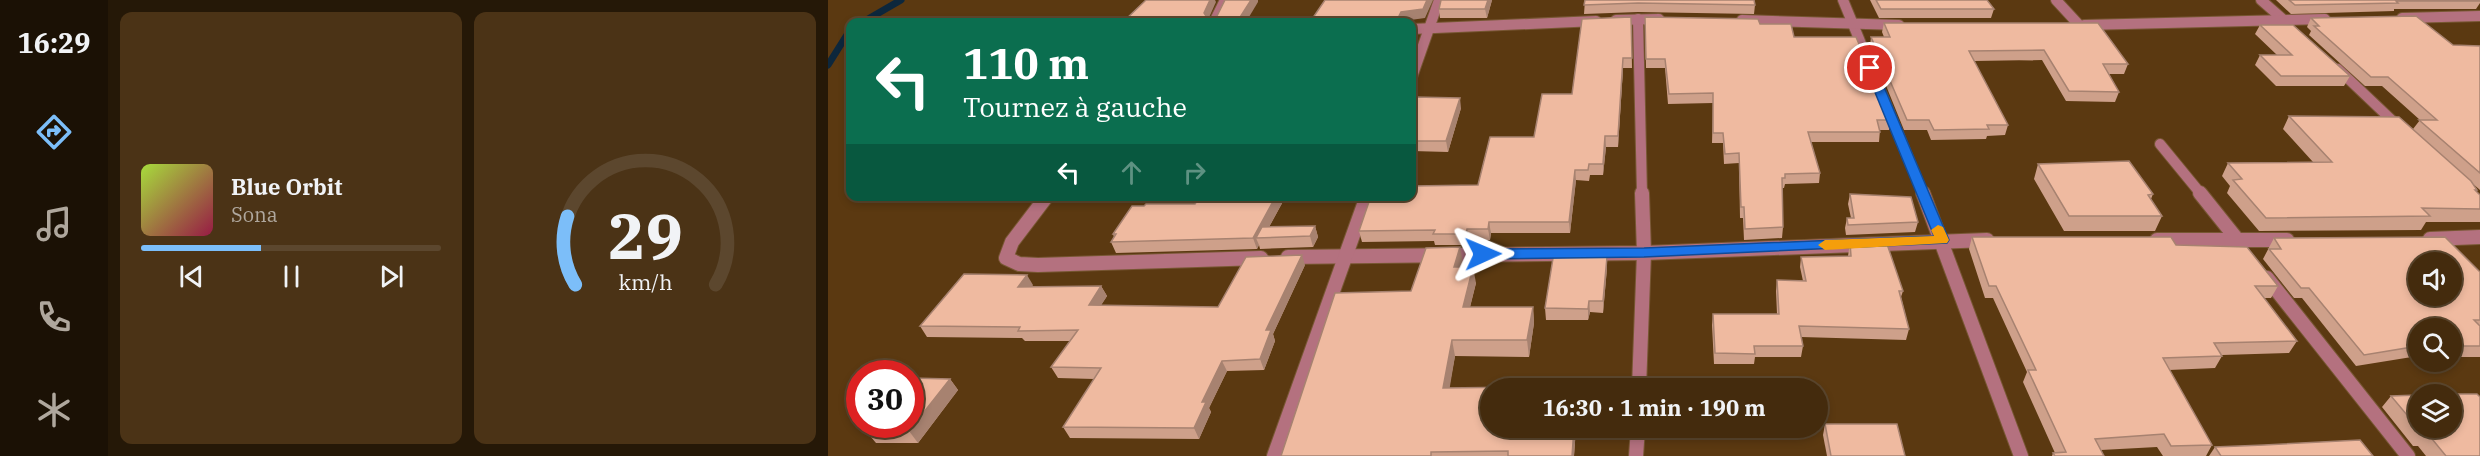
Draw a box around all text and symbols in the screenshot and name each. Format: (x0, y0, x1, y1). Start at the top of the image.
text: 16:29 (18, 25, 90, 60)
text: 110 m (963, 36, 1089, 91)
icon: left (864, 42, 942, 120)
pin (1844, 42, 1895, 93)
icon: arrive (1853, 51, 1886, 84)
text: Tournez à gauche (963, 89, 1187, 124)
icon: directions (33, 111, 75, 153)
icon: left (1052, 156, 1085, 189)
icon: ahead (1115, 156, 1148, 189)
icon: right (1178, 156, 1211, 189)
text: Blue Orbit (231, 172, 342, 201)
text: 29 (608, 195, 682, 276)
text: Sona (231, 201, 278, 228)
icon: music (33, 203, 75, 245)
position arrow (1451, 222, 1515, 286)
map controls (2408, 252, 2462, 438)
button: sound (2408, 252, 2462, 306)
icon: previous (175, 260, 208, 293)
icon: pause (275, 260, 308, 293)
icon: next (375, 260, 408, 293)
text: km/h (618, 268, 672, 296)
icon: phone (33, 296, 75, 338)
button: search (2408, 318, 2462, 372)
speed limit sign: 30 (846, 360, 924, 438)
button: layers (2408, 384, 2462, 438)
icon: climate (33, 389, 75, 431)
text: 16:30 · 1 min · 190 m (1542, 393, 1766, 422)

